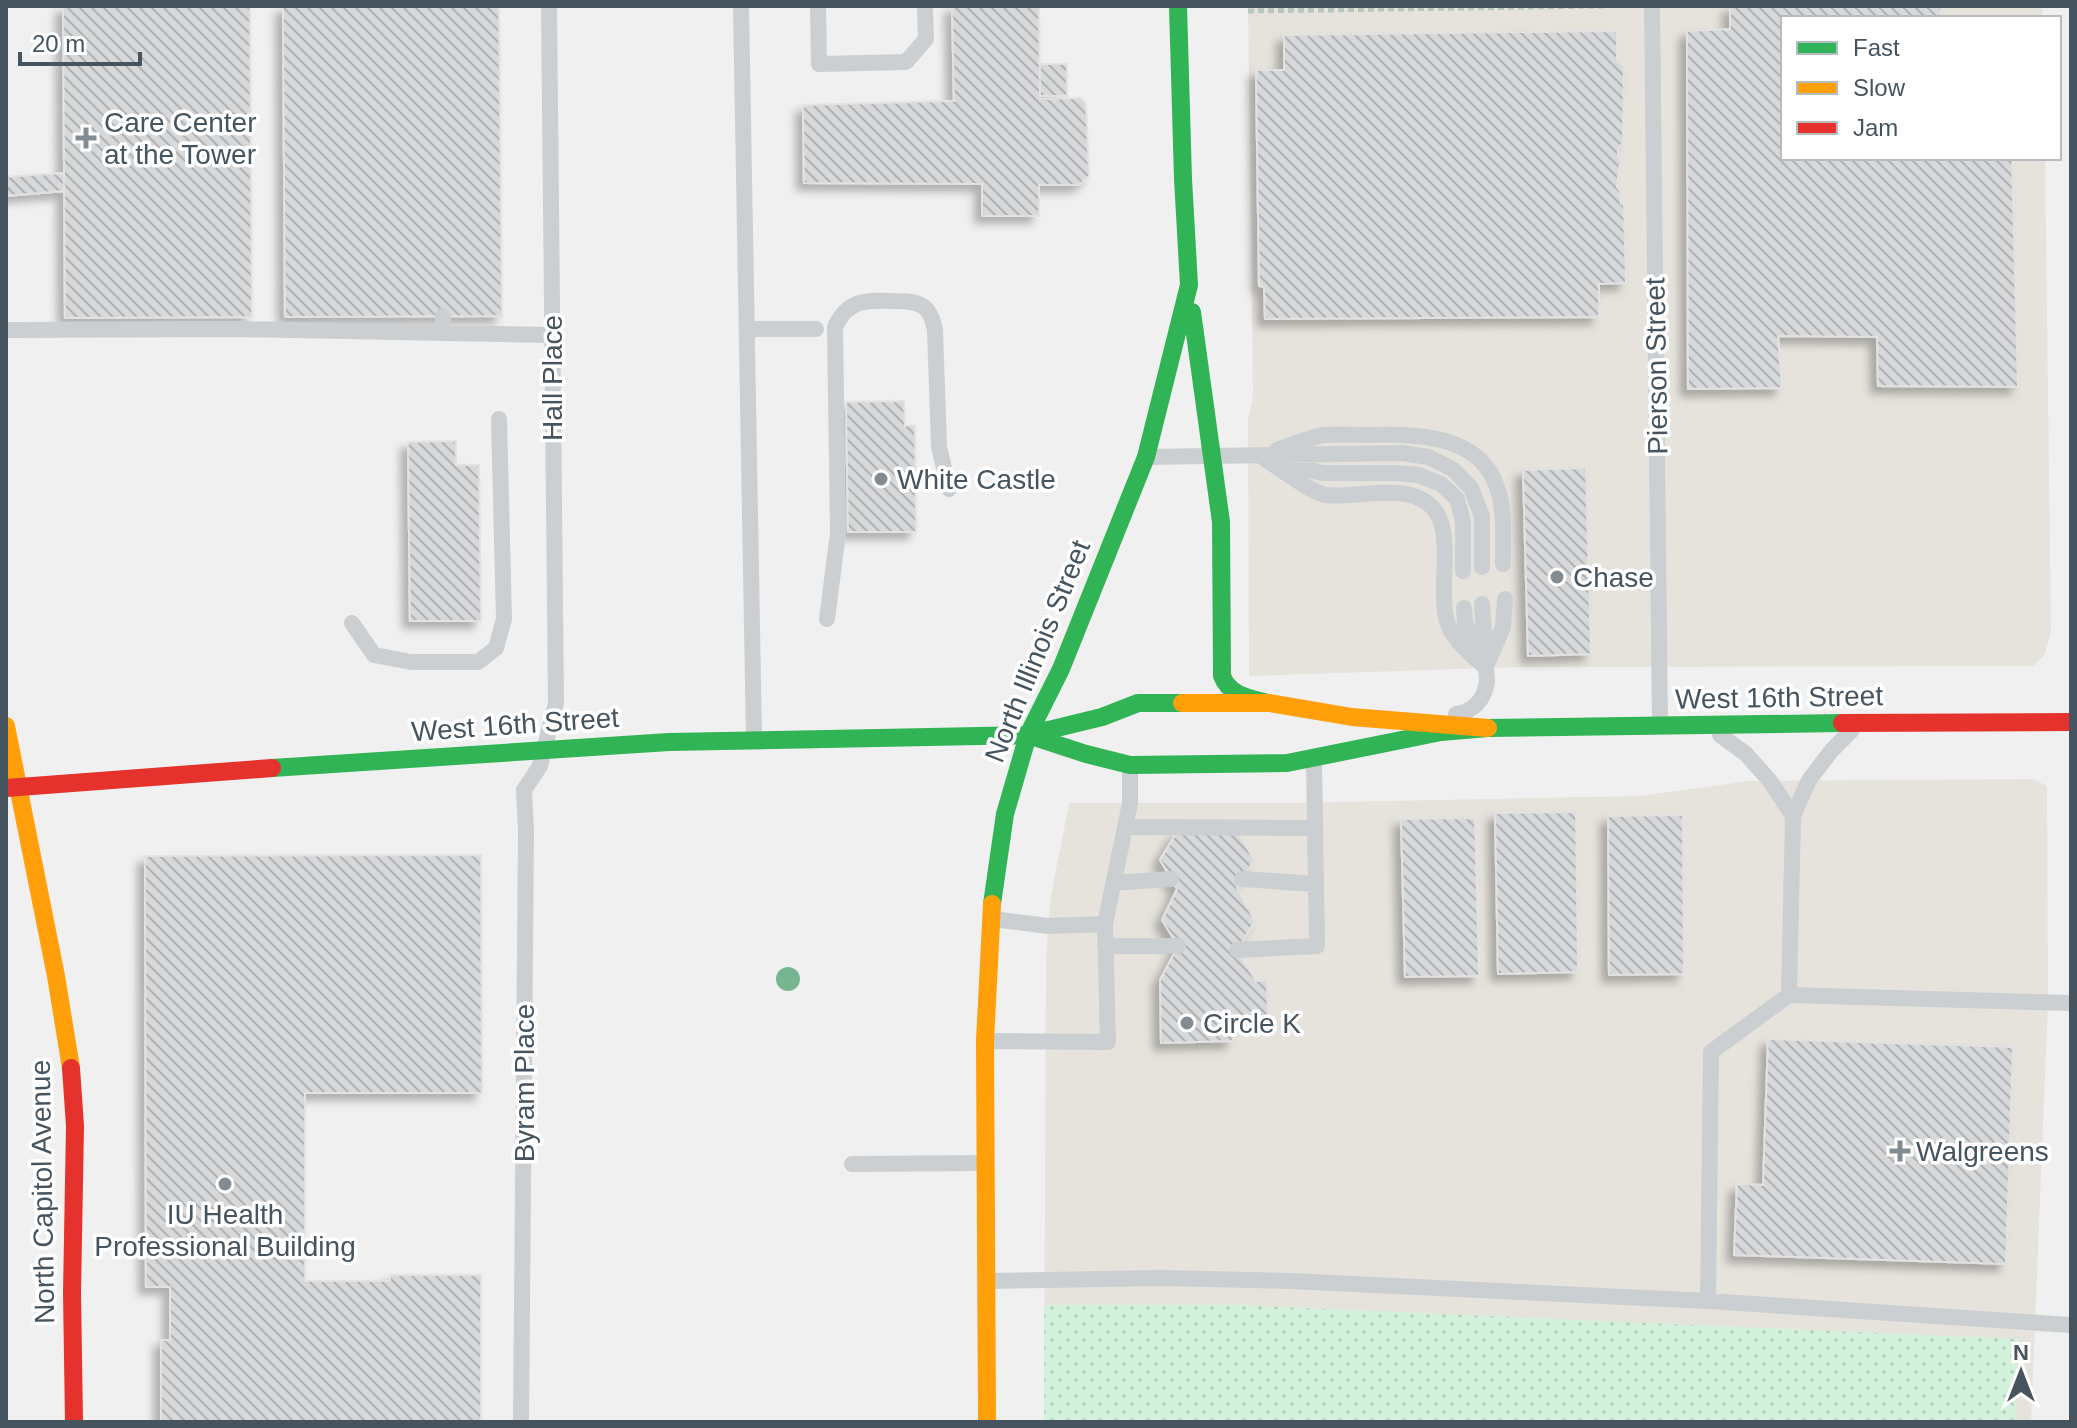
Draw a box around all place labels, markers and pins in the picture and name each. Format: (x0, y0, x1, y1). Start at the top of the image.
place label: Care Center at the Tower (104, 107, 257, 170)
marker: Care Center at the Tower (75, 127, 97, 149)
place label: White Castle (897, 464, 1056, 495)
marker: White Castle (872, 470, 890, 488)
place label: Chase (1573, 562, 1654, 593)
marker: Chase (1548, 568, 1566, 586)
place label: Circle K (1203, 1008, 1301, 1039)
marker: Circle K (1178, 1014, 1196, 1032)
place label: Walgreens (1916, 1136, 2049, 1167)
marker: Walgreens (1891, 1142, 1909, 1160)
marker: IU Health Professional Building (216, 1175, 234, 1193)
place label: IU Health Professional Building (94, 1199, 356, 1262)

